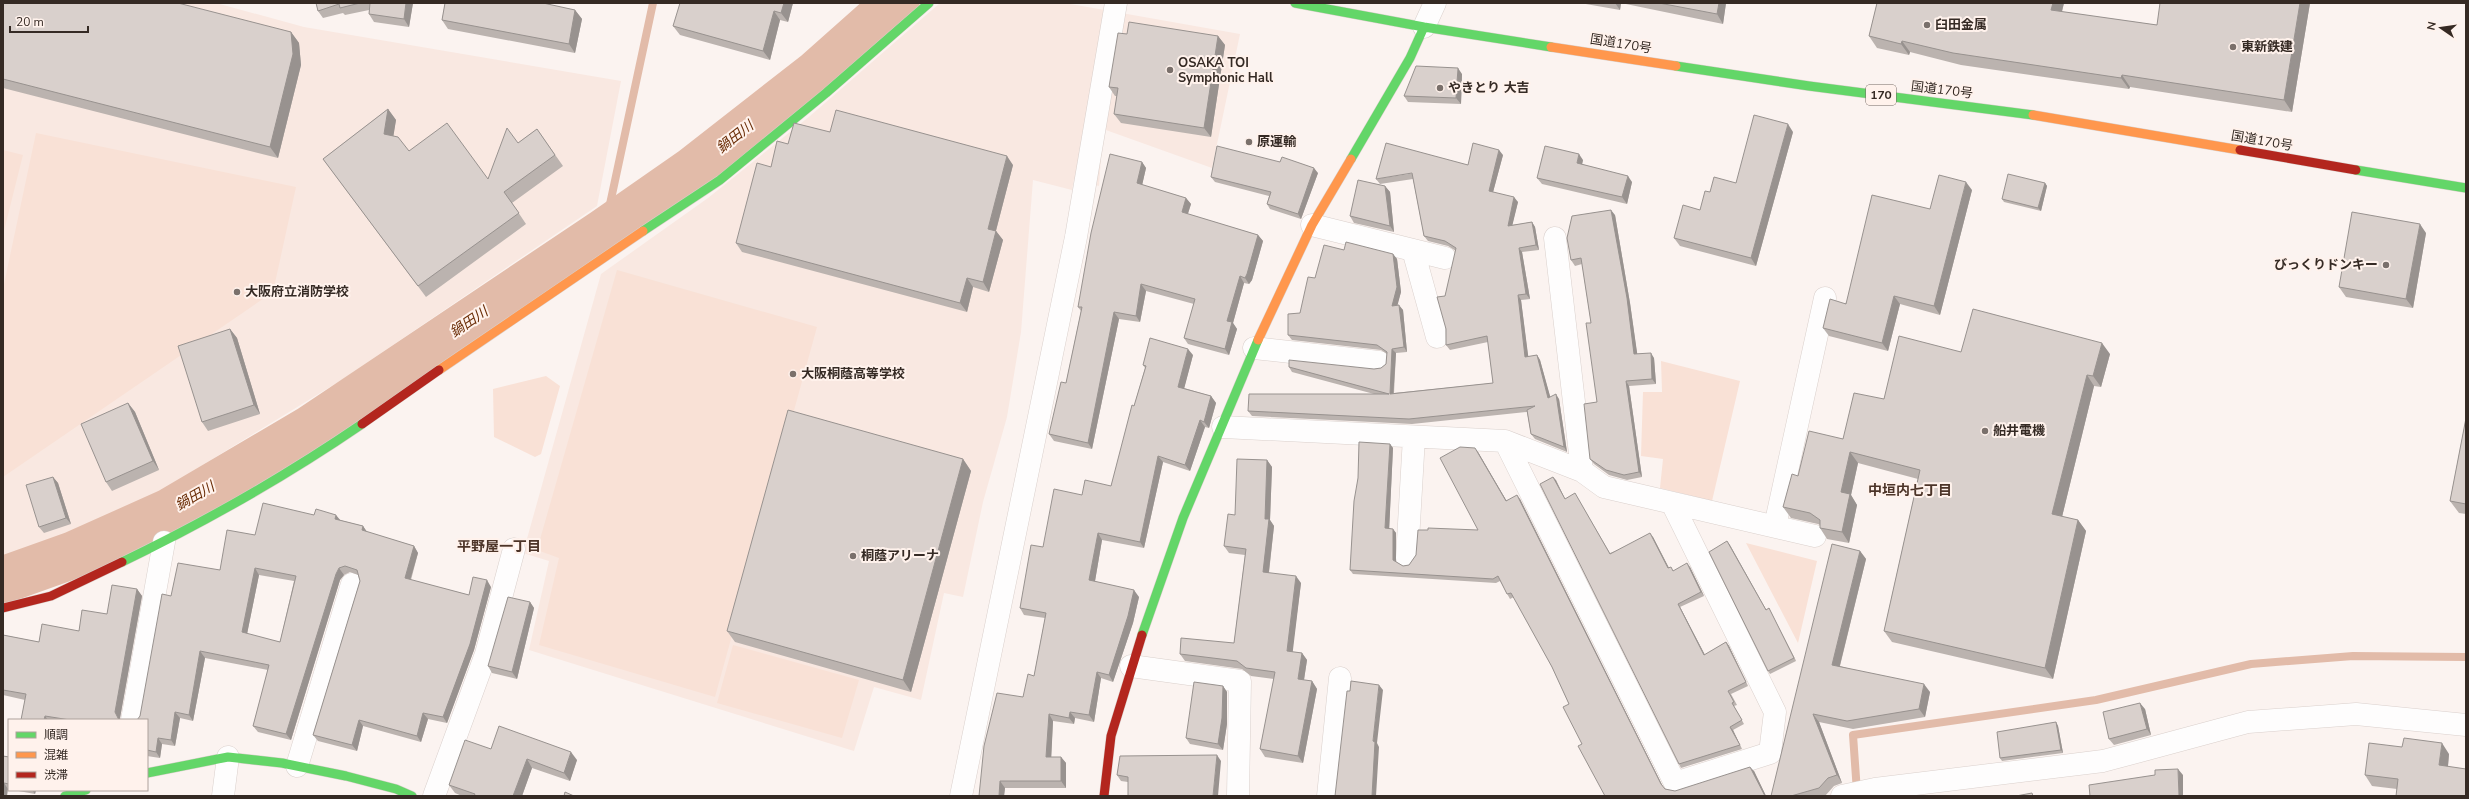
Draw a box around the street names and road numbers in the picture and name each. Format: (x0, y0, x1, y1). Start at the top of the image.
street label: 国道170号 (1589, 30, 1653, 58)
street label: 国道170号 (1910, 77, 1974, 103)
road number: 170 (1866, 85, 1896, 105)
street label: 国道170号 (2230, 127, 2294, 155)

